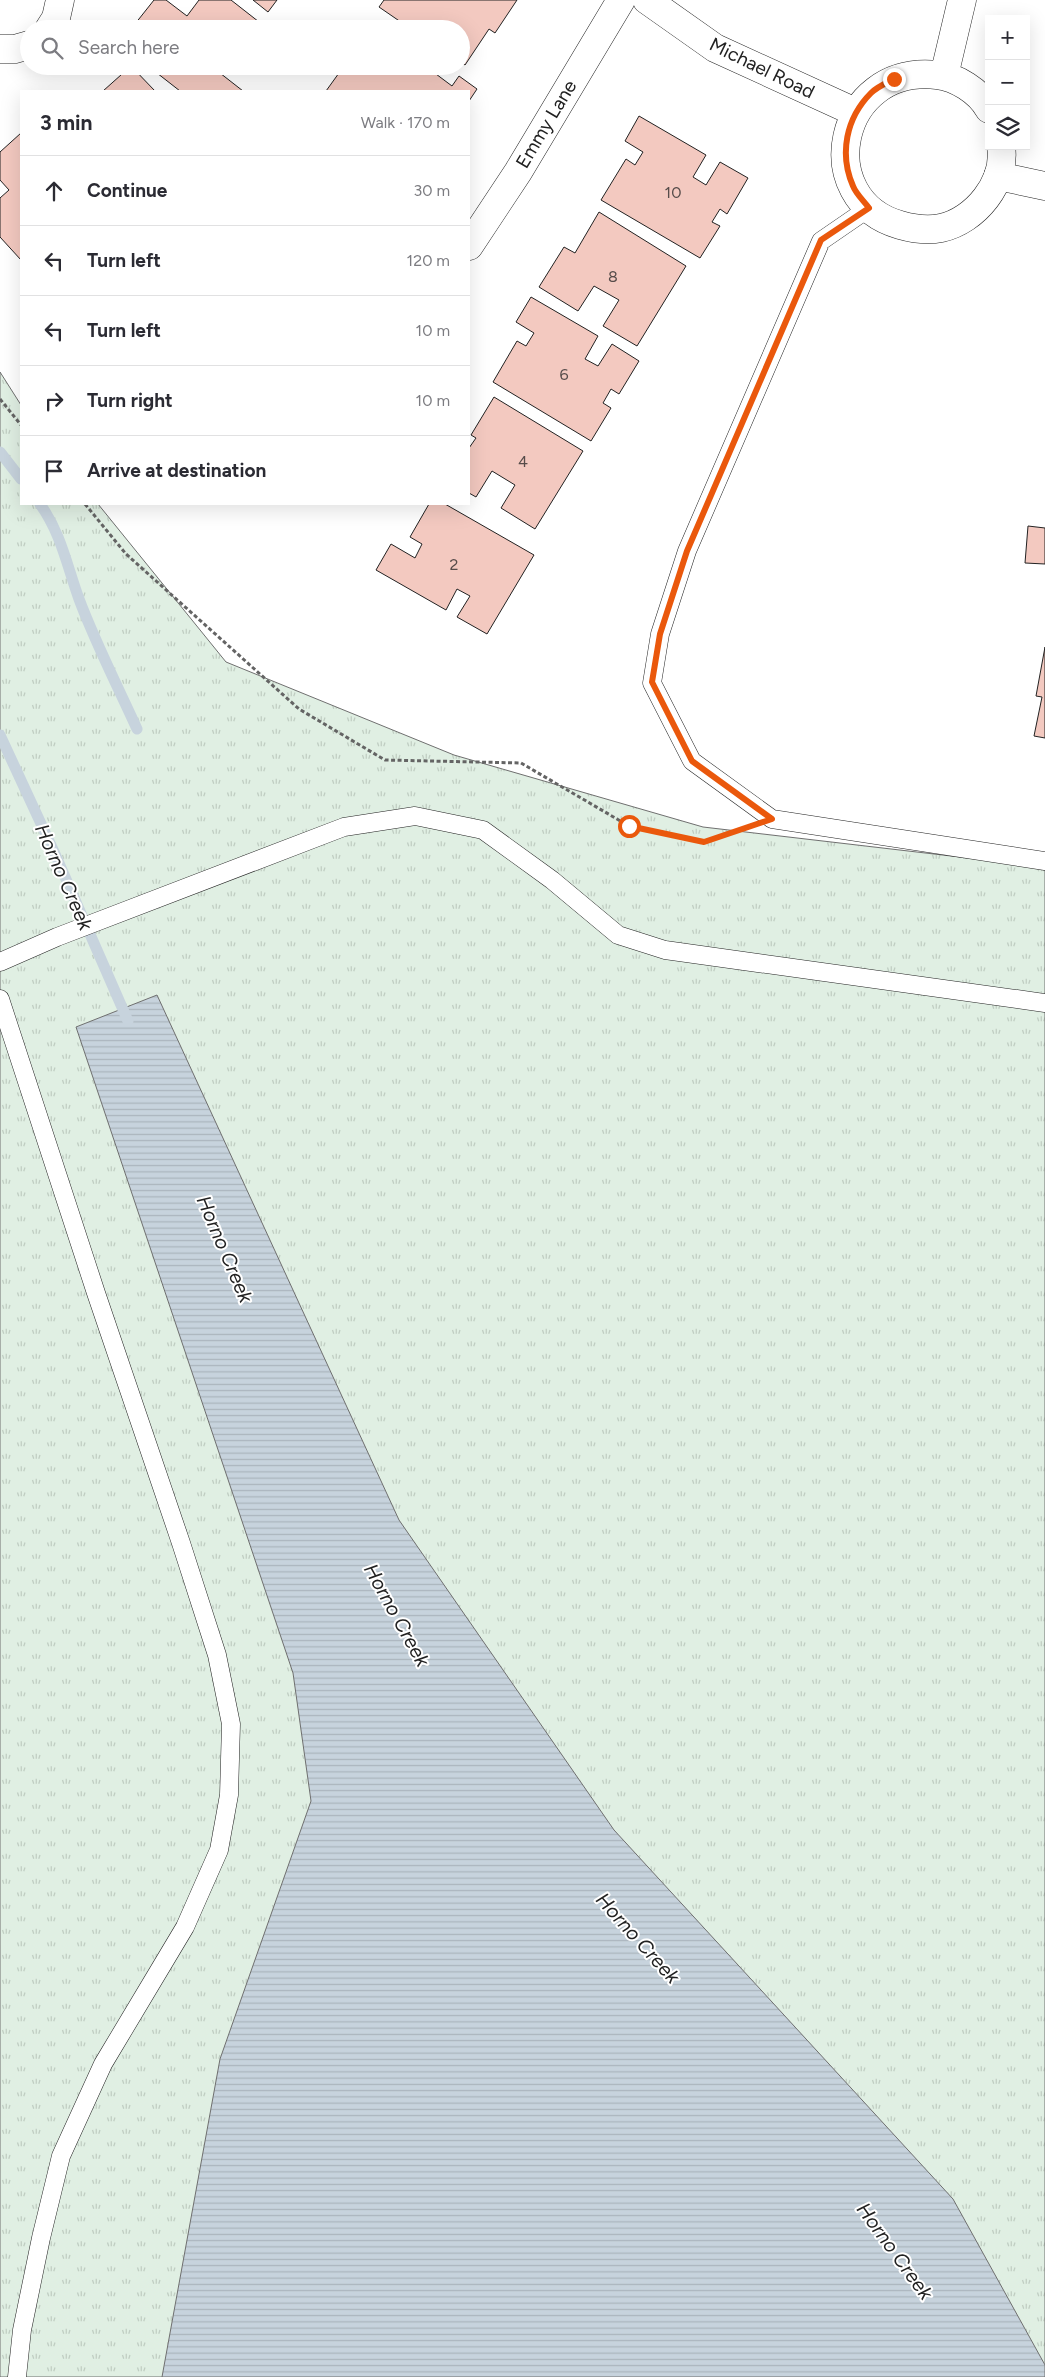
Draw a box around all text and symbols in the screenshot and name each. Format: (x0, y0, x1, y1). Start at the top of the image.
map controls (985, 15, 1030, 150)
button: + (985, 15, 1030, 60)
search box (20, 20, 470, 75)
street label: Michael Road (706, 33, 818, 103)
icon: search (38, 34, 66, 62)
text: Search here (78, 36, 180, 59)
button: − (985, 60, 1030, 105)
route end (883, 68, 906, 91)
street label: Emmy Lane (511, 76, 581, 172)
button: layers (985, 105, 1030, 150)
text: 3 min (40, 110, 92, 135)
text: Walk · 170 m (361, 113, 450, 132)
icon: ahead (40, 177, 68, 205)
text: Continue (87, 179, 167, 202)
text: 30 m (413, 181, 450, 200)
house number: 10 (665, 183, 681, 202)
icon: left (40, 247, 68, 275)
text: Turn left (87, 249, 161, 272)
text: 120 m (407, 251, 450, 270)
house number: 8 (608, 267, 618, 286)
icon: left (40, 317, 68, 345)
text: Turn left (87, 319, 161, 342)
text: 10 m (416, 321, 450, 340)
house number: 6 (559, 365, 569, 384)
icon: right (40, 387, 68, 415)
text: Turn right (87, 389, 173, 412)
text: 10 m (416, 391, 450, 410)
house number: 4 (518, 452, 528, 471)
icon: arrive (40, 457, 68, 485)
text: Arrive at destination (87, 459, 266, 482)
house number: 2 (450, 555, 458, 574)
route start (618, 815, 641, 838)
water label: Horno Creek (30, 820, 99, 935)
water label: Horno Creek (192, 1192, 259, 1307)
water label: Horno Creek (359, 1559, 436, 1672)
water label: Horno Creek (591, 1888, 686, 1989)
water label: Horno Creek (852, 2198, 939, 2305)

